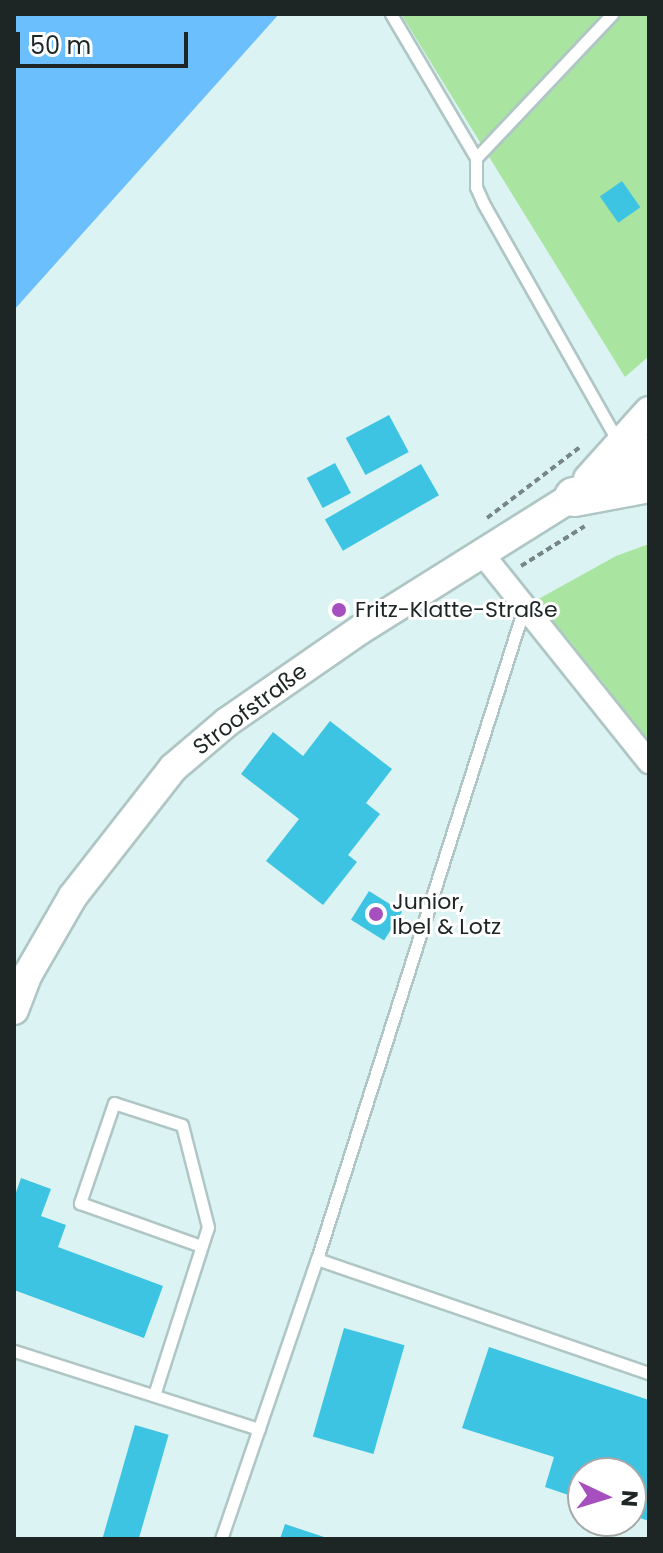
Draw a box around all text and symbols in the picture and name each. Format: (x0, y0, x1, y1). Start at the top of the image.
scale bar (20, 16, 192, 66)
text: 50 m (30, 29, 91, 62)
place label: Fritz-Klatte-Straße (355, 597, 558, 623)
marker: Fritz-Klatte-Straße (330, 601, 348, 619)
street label: Stroofstraße (188, 658, 312, 760)
place label: Junior, Ibel & Lotz (392, 888, 501, 940)
marker: Junior, Ibel & Lotz (367, 905, 385, 923)
north arrow (567, 1457, 647, 1537)
text: N (613, 1489, 645, 1508)

